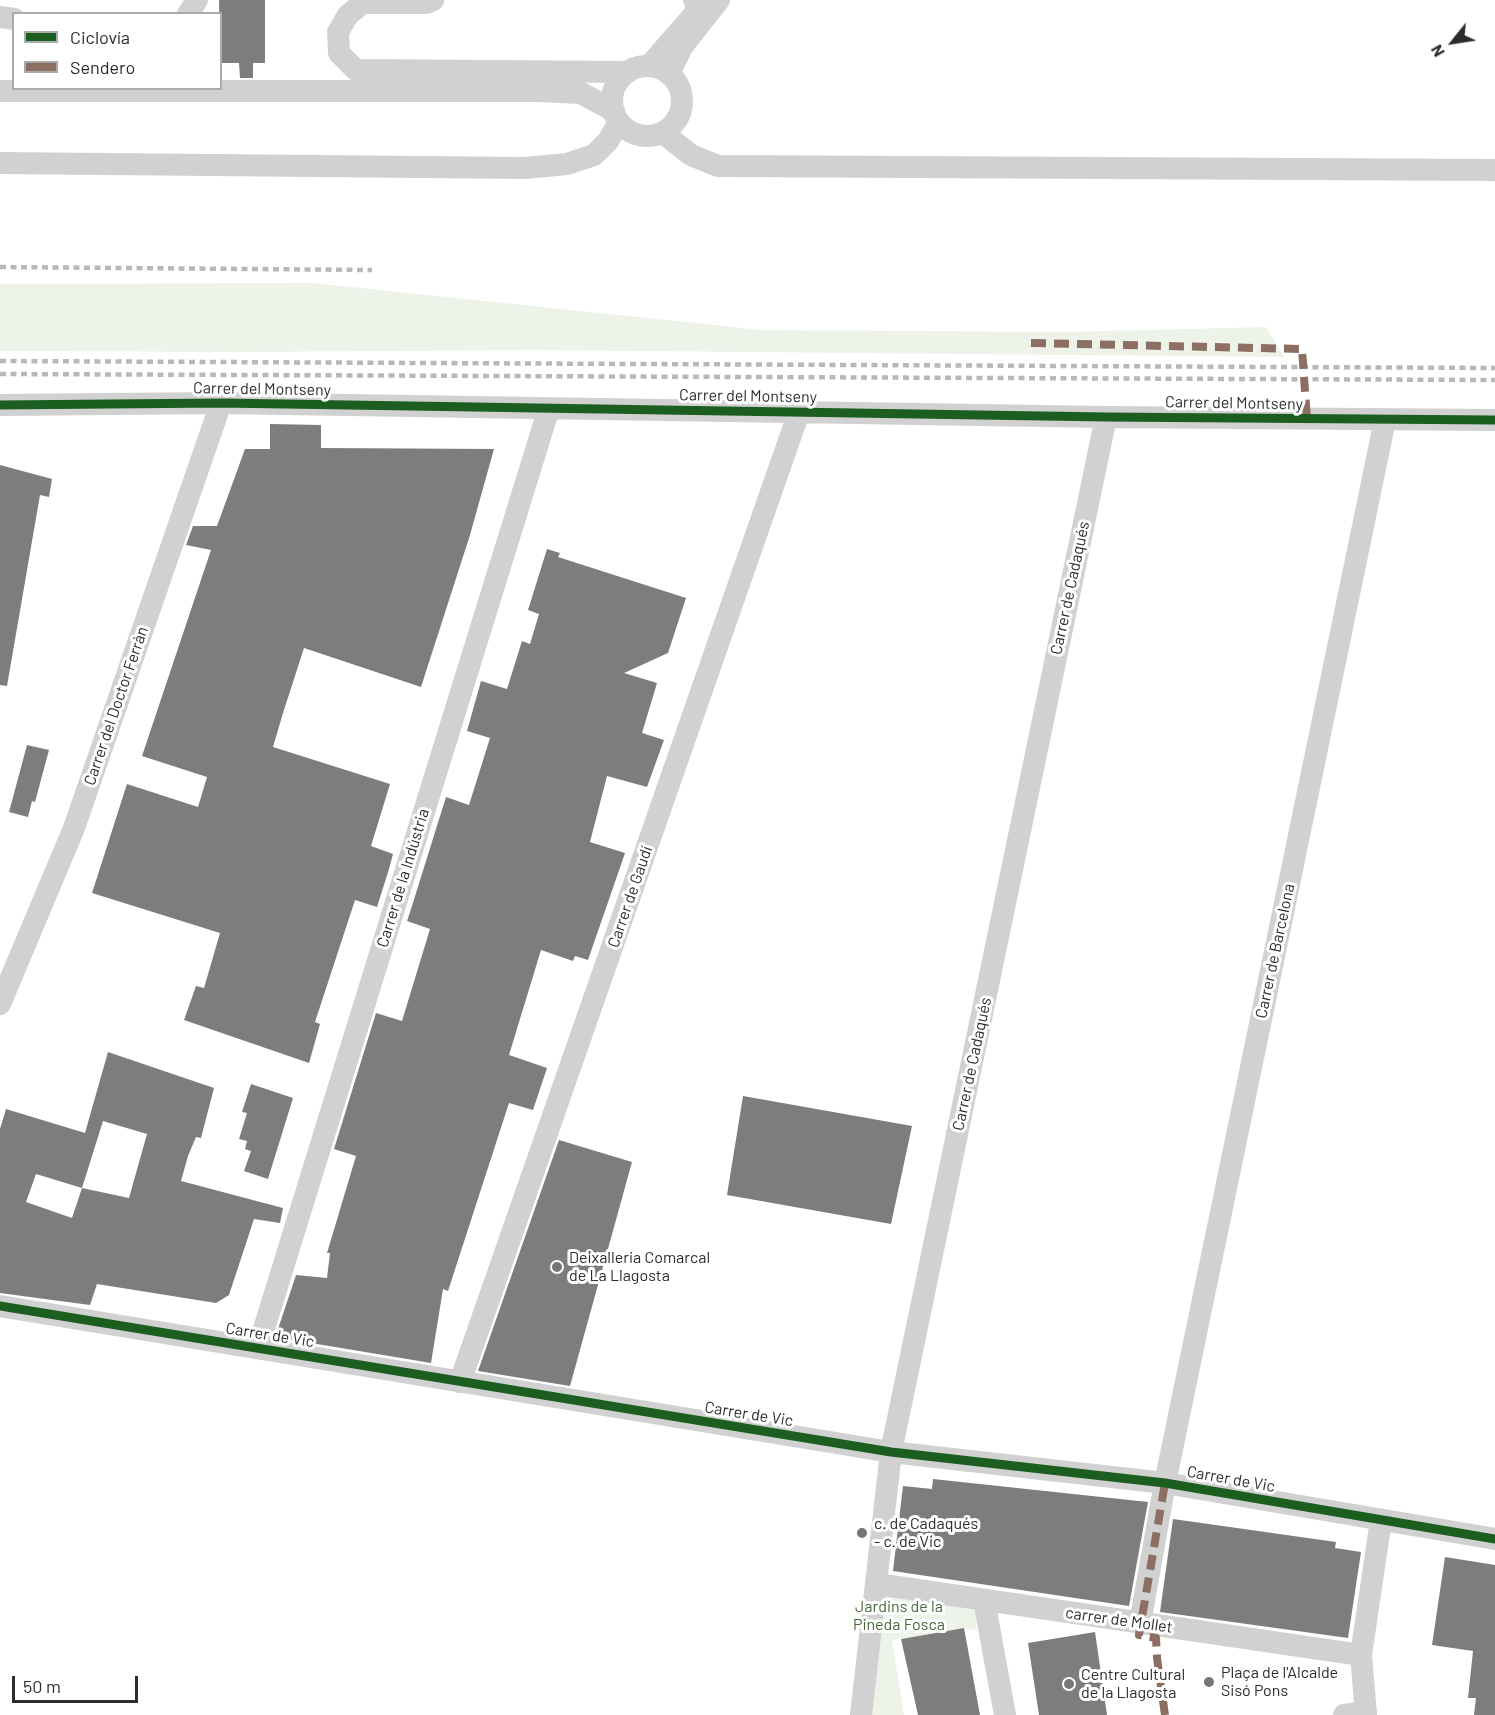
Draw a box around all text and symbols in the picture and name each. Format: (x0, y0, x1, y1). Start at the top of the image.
legend (12, 12, 222, 90)
north arrow (1423, 12, 1483, 72)
text: Ciclovía (70, 26, 130, 48)
text: N (1426, 42, 1448, 61)
text: Sendero (70, 56, 135, 78)
street label: Carrer del Montseny (193, 378, 331, 400)
street label: Carrer del Montseny (679, 385, 817, 407)
street label: Carrer del Montseny (1165, 392, 1303, 414)
street label: Carrer de Cadaqués (1047, 520, 1093, 656)
street label: Carrer del Doctor Ferràn (80, 624, 152, 788)
street label: Carrer de la Indústria (373, 806, 433, 950)
street label: Carrer de Gaudí (604, 844, 656, 950)
street label: Carrer de Barcelona (1251, 882, 1299, 1020)
street label: Carrer de Cadaqués (949, 996, 995, 1132)
place label: Deixalleria Comarcal de La Llagosta (569, 1248, 710, 1286)
marker: Deixalleria Comarcal de La Llagosta (550, 1260, 564, 1274)
street label: Carrer de Vic (224, 1319, 316, 1351)
street label: Carrer de Vic (703, 1398, 795, 1430)
street label: Carrer de Vic (1185, 1462, 1277, 1496)
place label: c. de Cadaqués - c. de Vic (874, 1514, 978, 1552)
marker: c. de Cadaqués - c. de Vic (855, 1526, 869, 1540)
park label: Jardins de la Pineda Fosca (853, 1597, 945, 1635)
street label: carrer de Mollet (1064, 1603, 1174, 1637)
place label: Plaça de l'Alcalde Sisó Pons (1221, 1663, 1338, 1701)
scale bar (15, 1664, 141, 1702)
place label: Centre Cultural de la Llagosta (1081, 1665, 1185, 1703)
text: 50 m (23, 1675, 61, 1697)
marker: Plaça de l'Alcalde Sisó Pons (1202, 1675, 1216, 1689)
marker: Centre Cultural de la Llagosta (1062, 1677, 1076, 1691)

